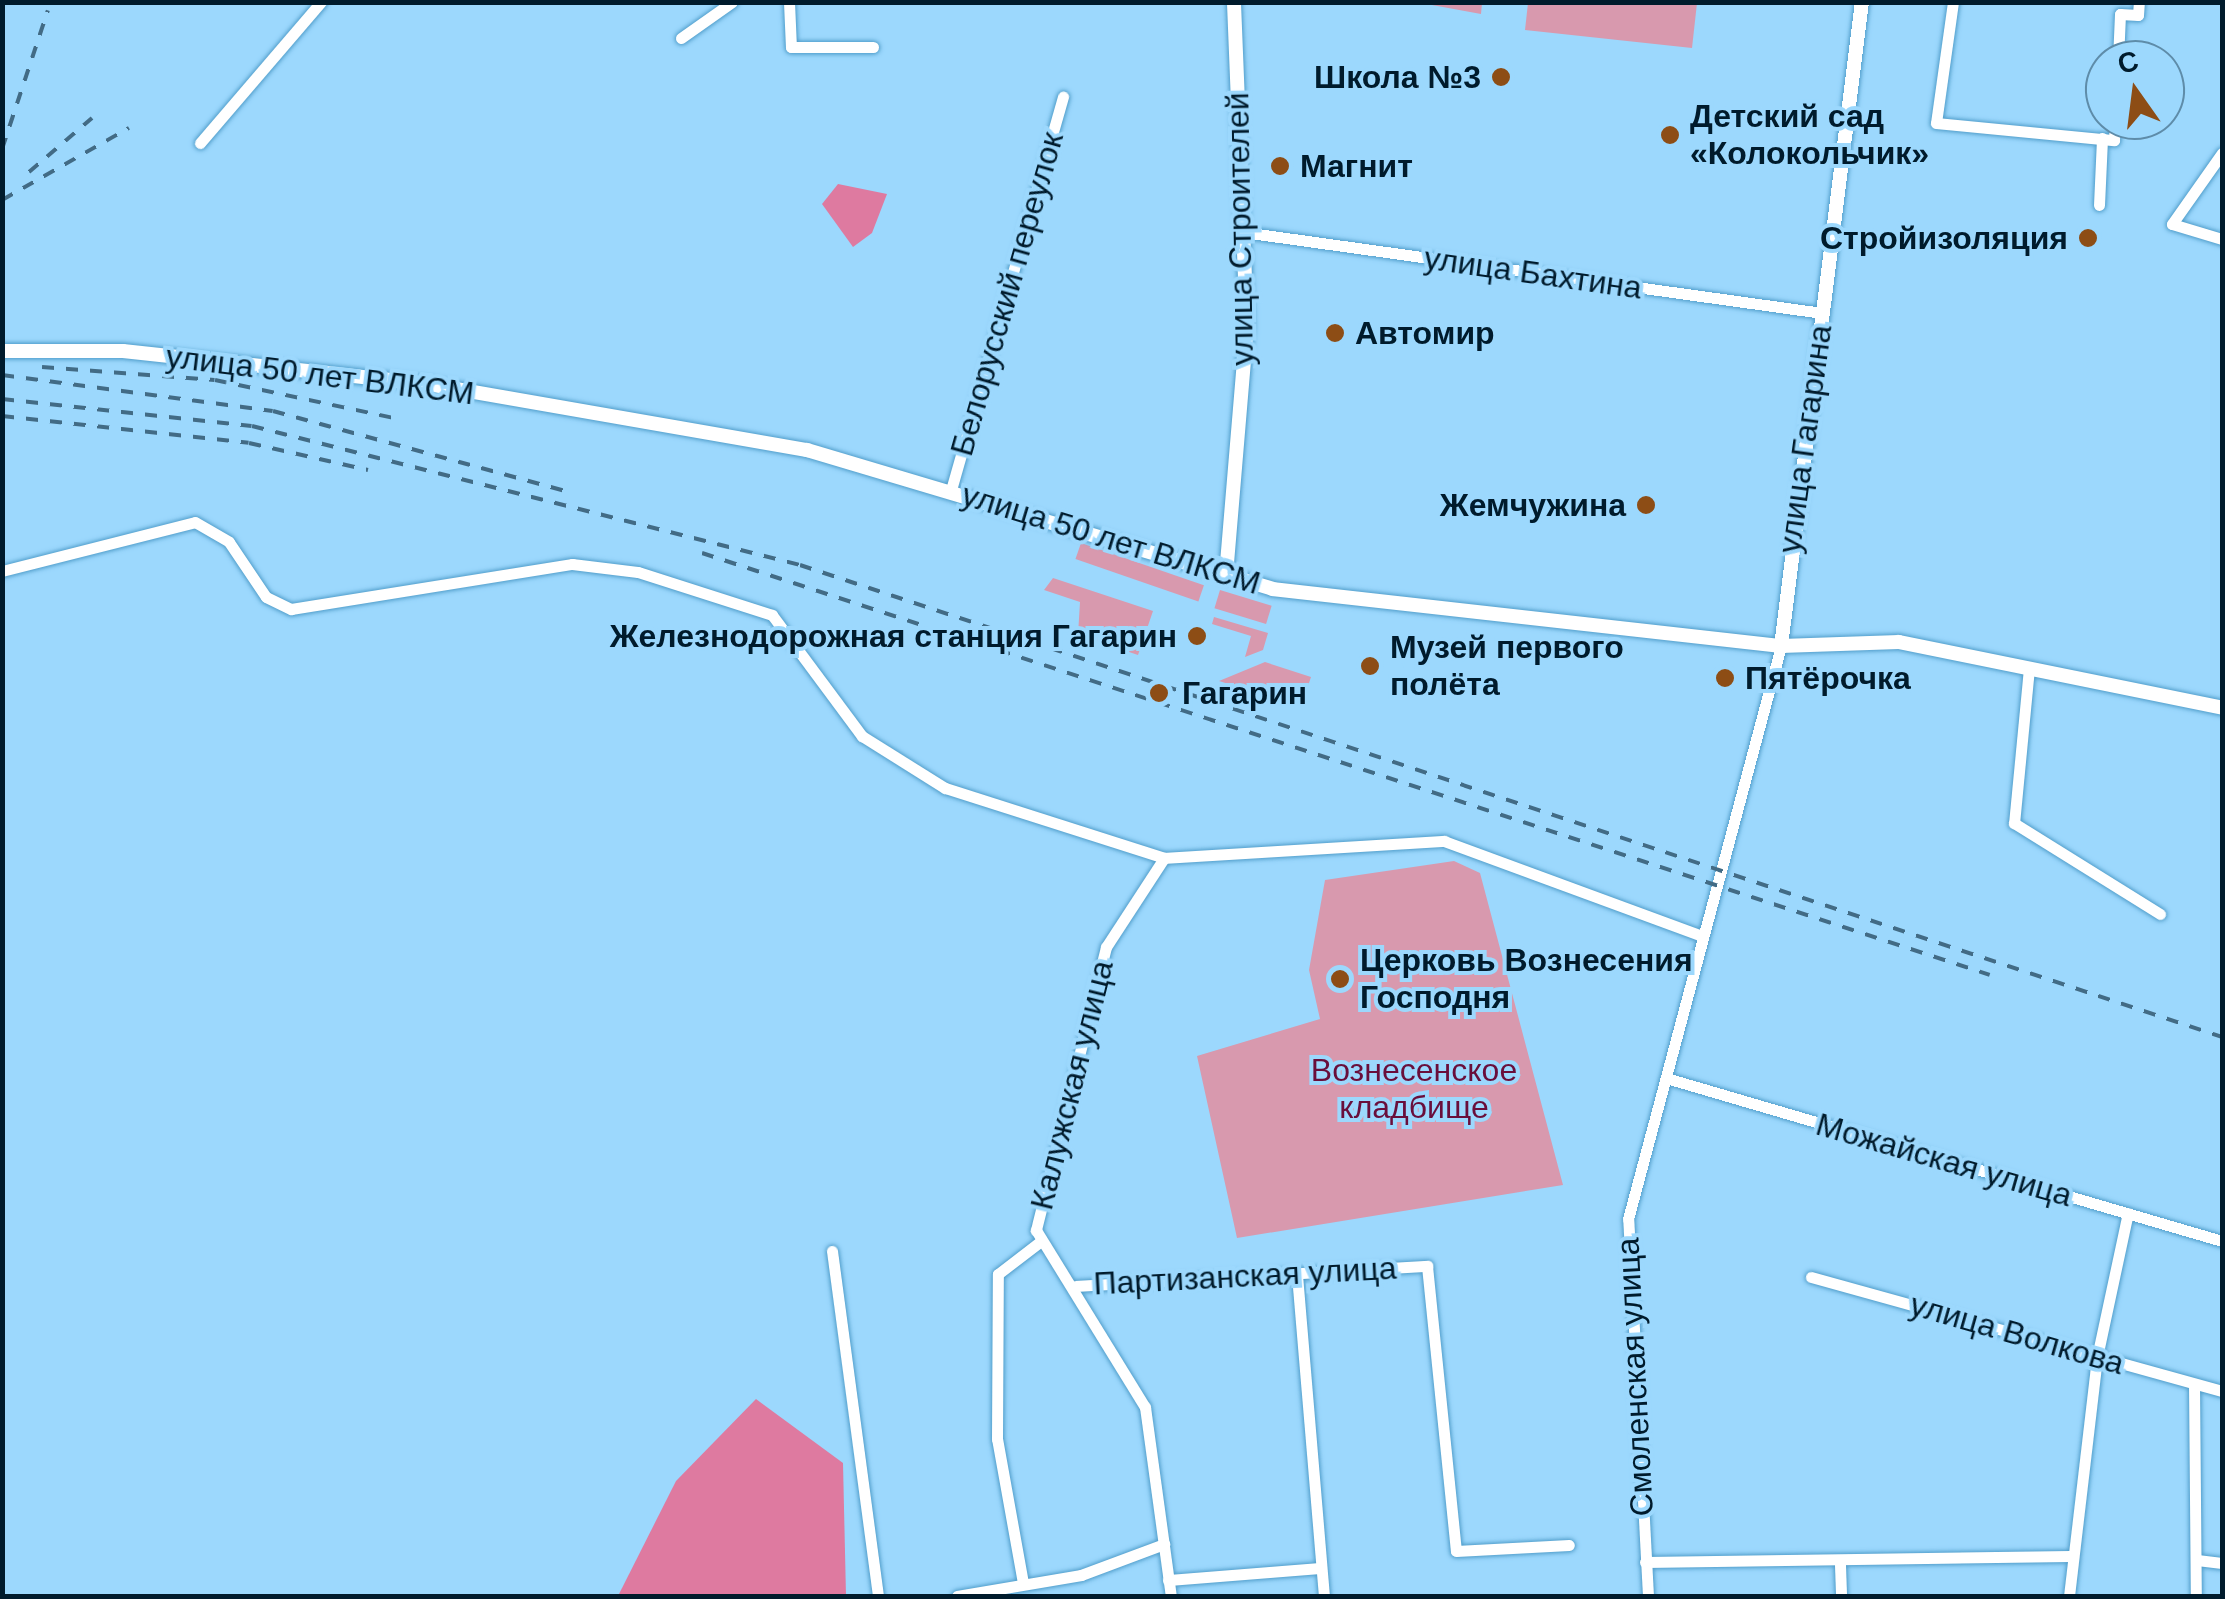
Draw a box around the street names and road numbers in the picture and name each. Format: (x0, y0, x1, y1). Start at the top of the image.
street label: улица Строителей (1218, 92, 1262, 366)
street label: Белорусский переулок (942, 128, 1072, 460)
street label: улица Бахтина (1422, 239, 1644, 307)
street label: улица Гагарина (1770, 322, 1840, 556)
street label: улица 50 лет ВЛКСМ (164, 337, 476, 413)
street label: улица 50 лет ВЛКСМ (957, 475, 1265, 603)
street label: Калужская улица (1022, 956, 1122, 1214)
street label: Можайская улица (1812, 1105, 2076, 1215)
street label: Смоленская улица (1609, 1237, 1661, 1517)
street label: Партизанская улица (1093, 1249, 1397, 1303)
street label: улица Волкова (1906, 1285, 2128, 1383)

